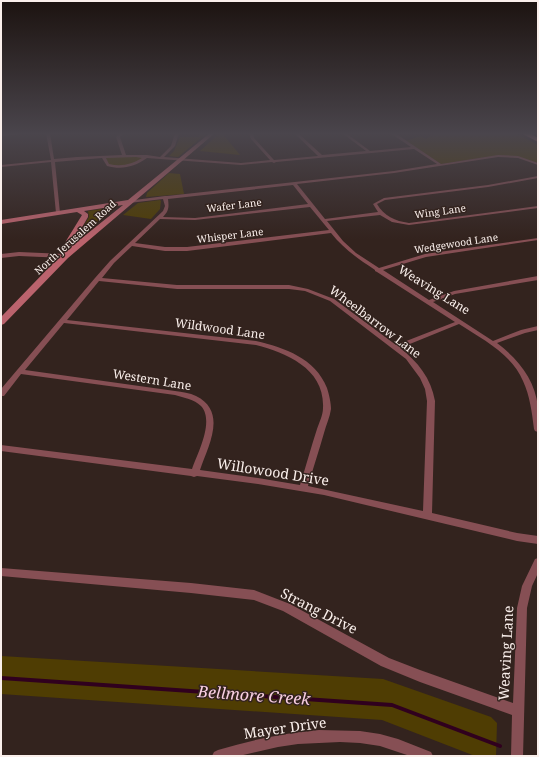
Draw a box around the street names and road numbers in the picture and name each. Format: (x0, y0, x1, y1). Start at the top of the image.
street label: Wafer Lane (206, 195, 262, 215)
street label: North Jerusalem Road (31, 197, 119, 277)
street label: Wing Lane (413, 200, 467, 222)
street label: Whisper Lane (196, 224, 264, 246)
street label: Wedgewood Lane (413, 229, 499, 257)
street label: Weaving Lane (395, 261, 473, 318)
street label: Wheelbarrow Lane (326, 281, 425, 362)
street label: Wildwood Lane (174, 314, 266, 343)
street label: Western Lane (112, 365, 193, 394)
street label: Willowood Drive (216, 453, 330, 490)
street label: Strang Drive (278, 583, 361, 638)
street label: Weaving Lane (494, 605, 517, 701)
street label: Mayer Drive (242, 712, 327, 743)

